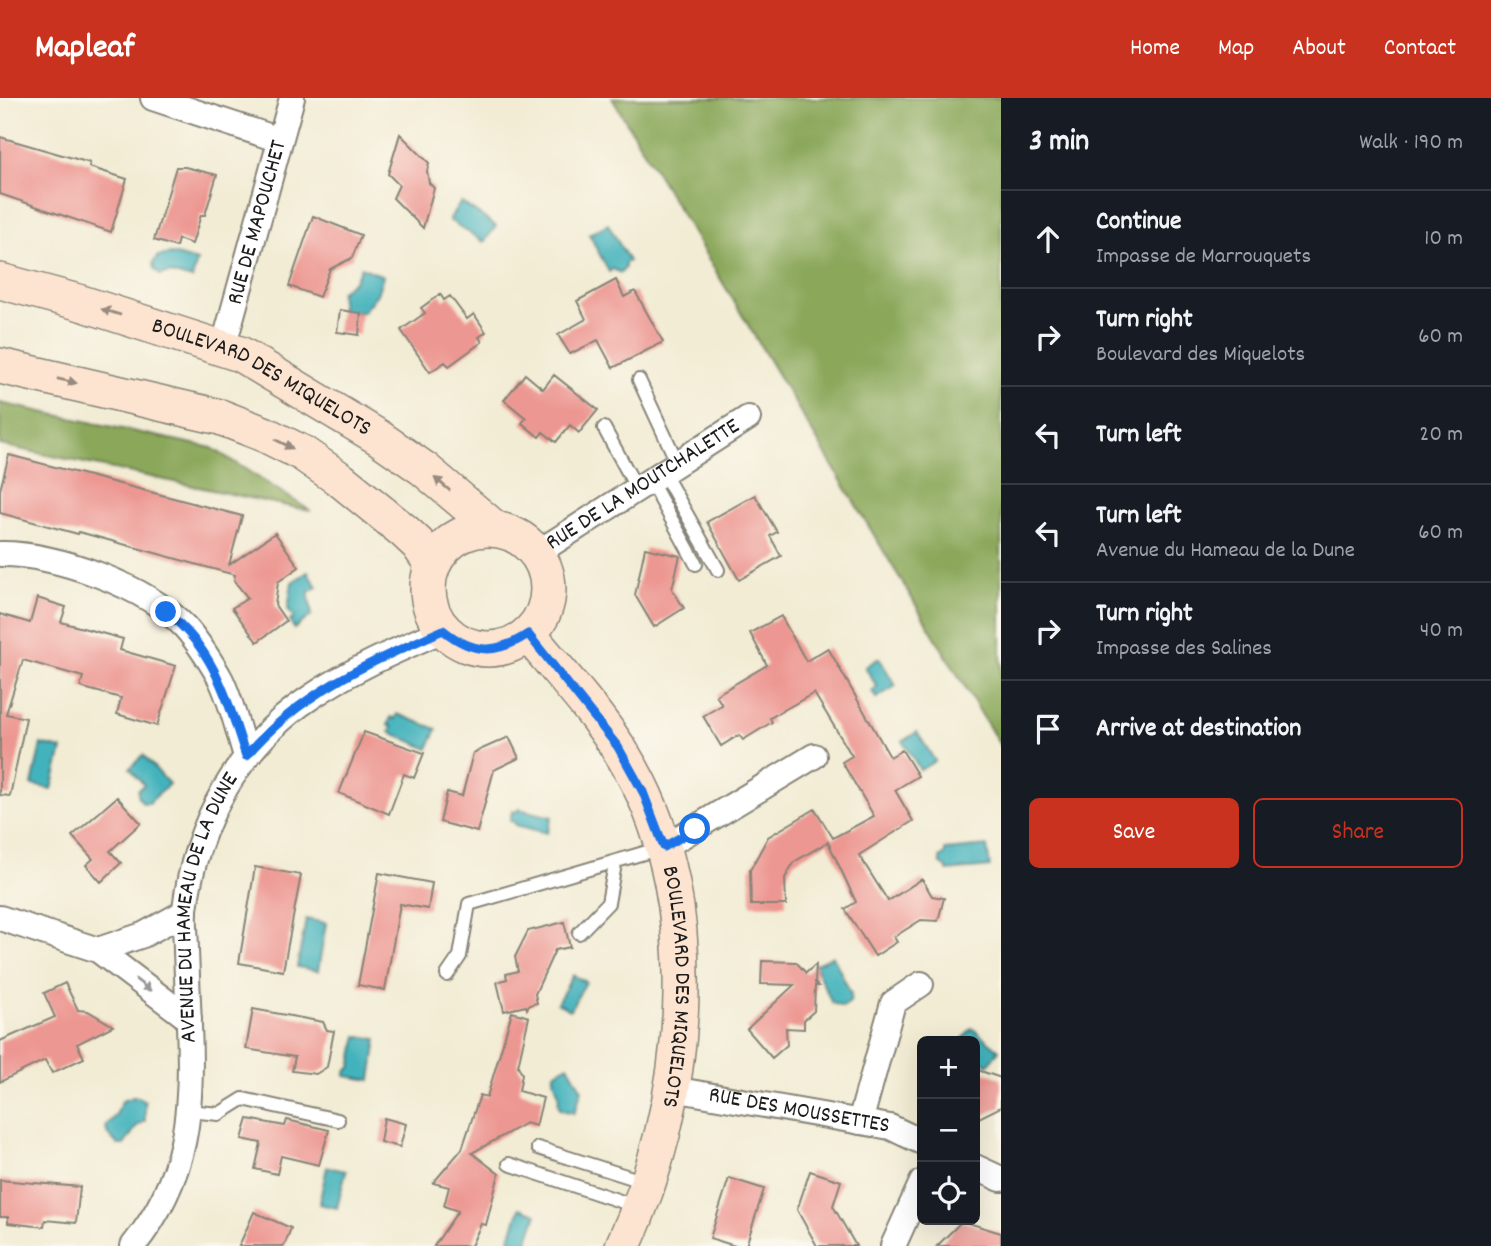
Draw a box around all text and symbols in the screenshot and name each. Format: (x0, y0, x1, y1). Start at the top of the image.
text: Mapleaf (35, 26, 135, 73)
text: Home (1130, 32, 1180, 66)
text: Map (1218, 32, 1254, 66)
text: About (1292, 32, 1346, 66)
text: Contact (1384, 32, 1456, 66)
text: 3 min (1029, 122, 1089, 165)
text: Walk · 190 m (1359, 127, 1463, 160)
street label: RUE DE MAPOUCHET (219, 137, 296, 309)
text: Continue (1096, 204, 1181, 241)
icon: ahead (1029, 220, 1067, 258)
text: 10 m (1424, 223, 1463, 256)
text: Impasse de Marrouquets (1096, 241, 1311, 274)
text: Turn right (1096, 302, 1193, 339)
one-way arrow (100, 307, 121, 317)
street label: BOULEVARD DES MIQUELOTS (147, 310, 377, 446)
icon: right (1029, 318, 1067, 356)
text: 60 m (1418, 321, 1463, 354)
text: Boulevard des Miquelots (1096, 339, 1305, 372)
one-way arrow (56, 375, 78, 386)
street label: RUE DE LA MOUTCHALETTE (540, 410, 747, 559)
icon: left (1029, 416, 1067, 454)
text: Turn left (1096, 417, 1182, 454)
text: 20 m (1419, 419, 1463, 452)
one-way arrow (275, 437, 295, 449)
one-way arrow (433, 477, 450, 492)
text: Turn left (1096, 498, 1182, 535)
icon: left (1029, 514, 1067, 552)
text: 60 m (1418, 517, 1463, 550)
text: Avenue du Hameau de la Dune (1096, 535, 1355, 568)
route end (150, 596, 181, 627)
text: Turn right (1096, 596, 1193, 633)
icon: right (1029, 612, 1067, 650)
text: 40 m (1420, 615, 1463, 648)
text: Impasse des Salines (1096, 633, 1272, 666)
icon: arrive (1029, 710, 1067, 748)
text: Arrive at destination (1096, 711, 1301, 748)
street label: AVENUE DU HAMEAU DE LA DUNE (168, 766, 248, 1044)
button: Save (1029, 798, 1239, 868)
button: Share (1253, 798, 1463, 868)
route start (679, 813, 710, 844)
street label: BOULEVARD DES MIQUELOTS (652, 863, 698, 1110)
one-way arrow (134, 977, 152, 991)
map controls (917, 1036, 980, 1225)
button: + (917, 1036, 980, 1099)
street label: RUE DES MOUSSETTES (706, 1079, 892, 1143)
button: − (917, 1099, 980, 1162)
button: locate (917, 1162, 980, 1225)

